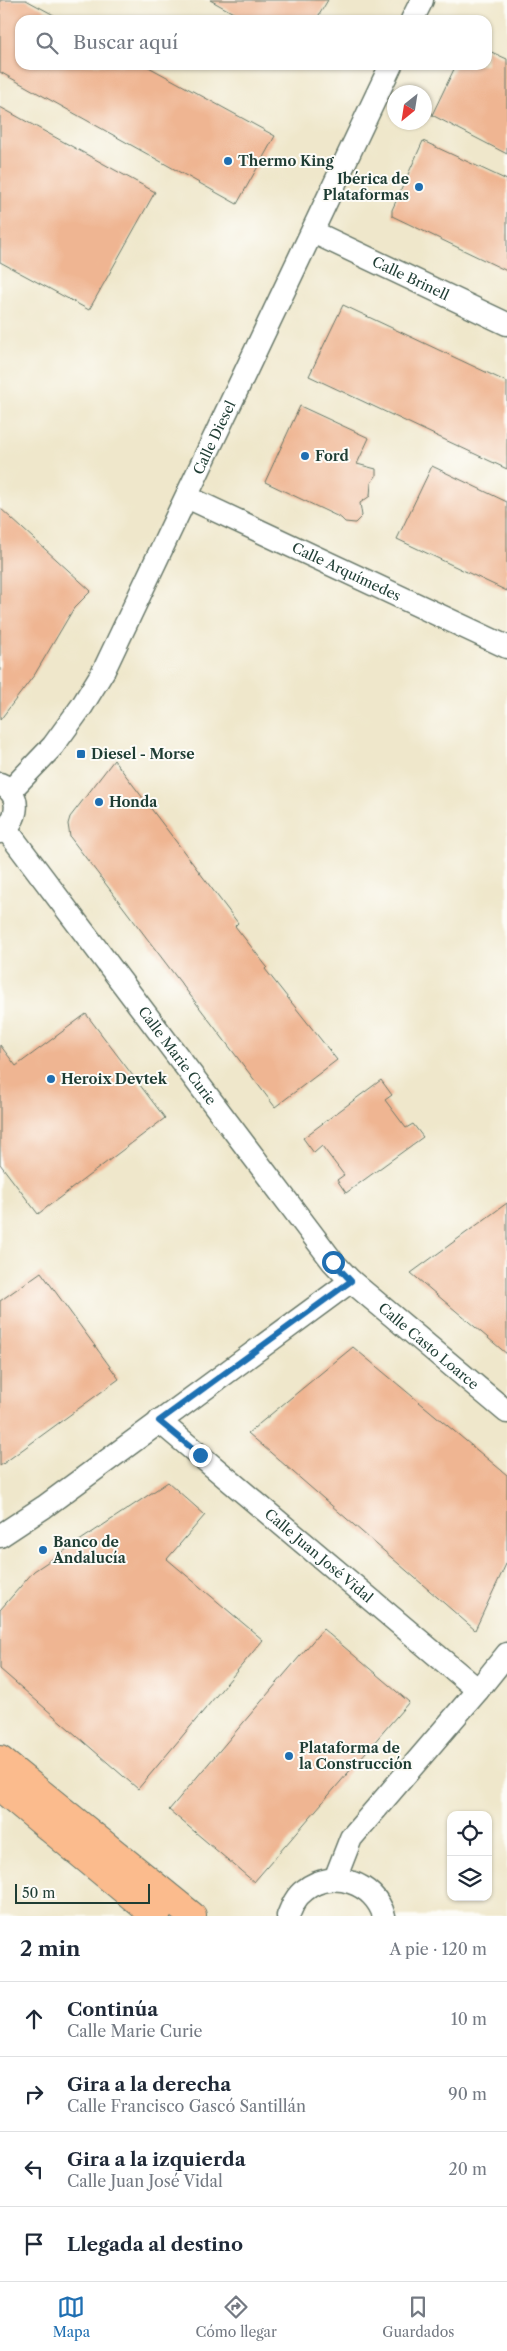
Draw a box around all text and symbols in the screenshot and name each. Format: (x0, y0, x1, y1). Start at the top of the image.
search box (15, 15, 492, 70)
icon: search (33, 29, 61, 57)
text: Buscar aquí (73, 31, 178, 54)
north arrow (387, 85, 432, 130)
place label: Thermo King (238, 152, 335, 170)
marker: Thermo King (222, 155, 234, 167)
place label: Ibérica de Plataformas (323, 170, 409, 204)
marker: Ibérica de Plataformas (413, 181, 425, 193)
street label: Calle Brinell (369, 252, 452, 304)
street label: Calle Diesel (189, 398, 239, 478)
place label: Ford (315, 447, 350, 465)
marker: Ford (299, 450, 311, 462)
street label: Calle Arquímedes (289, 538, 404, 605)
place label: Diesel - Morse (91, 745, 195, 763)
marker: Diesel - Morse (75, 748, 87, 760)
place label: Honda (109, 793, 158, 811)
marker: Honda (93, 796, 105, 808)
street label: Calle Marie Curie (134, 1003, 220, 1109)
place label: Heroix Devtek (61, 1070, 168, 1088)
marker: Heroix Devtek (45, 1073, 57, 1085)
route start (322, 1251, 345, 1274)
street label: Calle Casto Loarce (375, 1299, 483, 1393)
route end (189, 1444, 212, 1467)
street label: Calle Juan José Vidal (261, 1505, 377, 1607)
place label: Banco de Andalucía (52, 1533, 127, 1567)
marker: Banco de Andalucía (37, 1544, 49, 1556)
place label: Plataforma de la Construcción (299, 1739, 413, 1773)
marker: Plataforma de la Construcción (283, 1750, 295, 1762)
map controls (447, 1811, 492, 1901)
button: locate (447, 1811, 492, 1856)
button: layers (447, 1856, 492, 1901)
scale bar (15, 1881, 150, 1904)
text: 50 m (22, 1884, 55, 1902)
text: 2 min (20, 1936, 80, 1961)
text: A pie · 120 m (390, 1939, 487, 1959)
text: Continúa (67, 1998, 158, 2021)
icon: ahead (20, 2005, 48, 2033)
text: 10 m (451, 2009, 487, 2029)
text: Calle Marie Curie (67, 2021, 203, 2041)
text: Gira a la derecha (67, 2073, 231, 2096)
icon: right (20, 2080, 48, 2108)
text: 90 m (448, 2084, 487, 2104)
text: Calle Francisco Gascó Santillán (67, 2096, 306, 2116)
text: Gira a la izquierda (67, 2148, 246, 2171)
icon: left (20, 2155, 48, 2183)
text: 20 m (448, 2159, 487, 2179)
text: Calle Juan José Vidal (67, 2171, 223, 2191)
icon: arrive (20, 2230, 48, 2258)
text: Llegada al destino (67, 2233, 243, 2256)
tab: Mapa (53, 2293, 90, 2341)
tab: Cómo llegar (195, 2293, 277, 2341)
tab: Guardados (382, 2293, 454, 2341)

